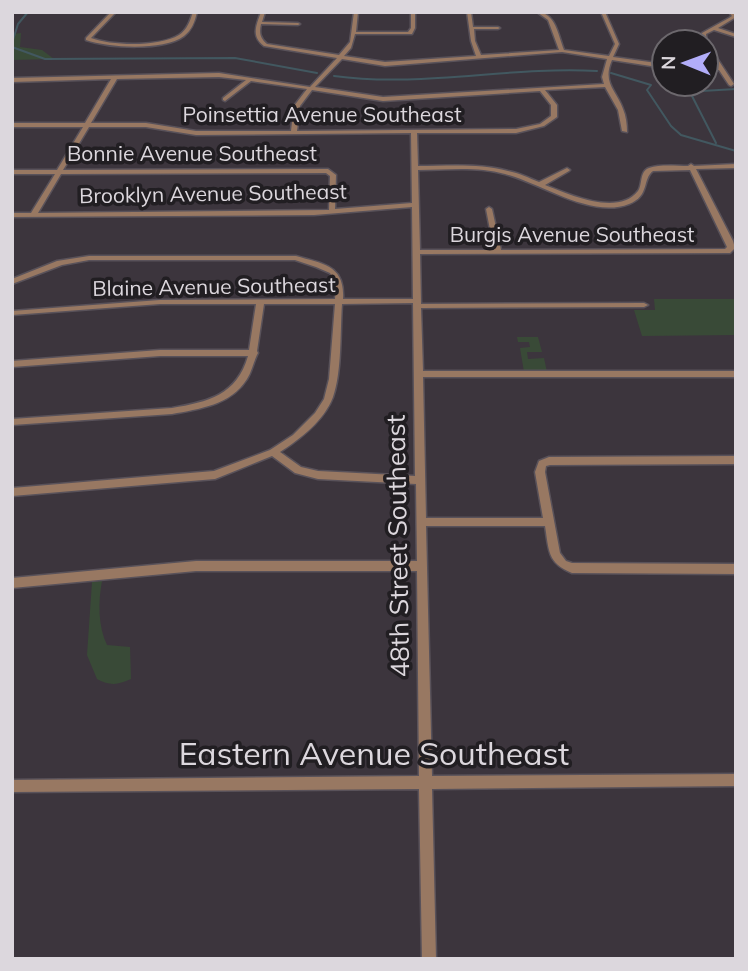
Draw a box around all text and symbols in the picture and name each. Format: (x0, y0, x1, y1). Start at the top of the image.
north arrow (650, 28, 720, 98)
text: N (656, 55, 680, 70)
street label: Poinsettia Avenue Southeast (183, 101, 462, 127)
street label: Bonnie Avenue Southeast (67, 140, 317, 166)
street label: Brooklyn Avenue Southeast (79, 178, 347, 208)
street label: Burgis Avenue Southeast (450, 221, 694, 247)
street label: Blaine Avenue Southeast (92, 271, 336, 301)
street label: 48th Street Southeast (379, 414, 416, 678)
street label: Eastern Avenue Southeast (179, 733, 569, 773)

